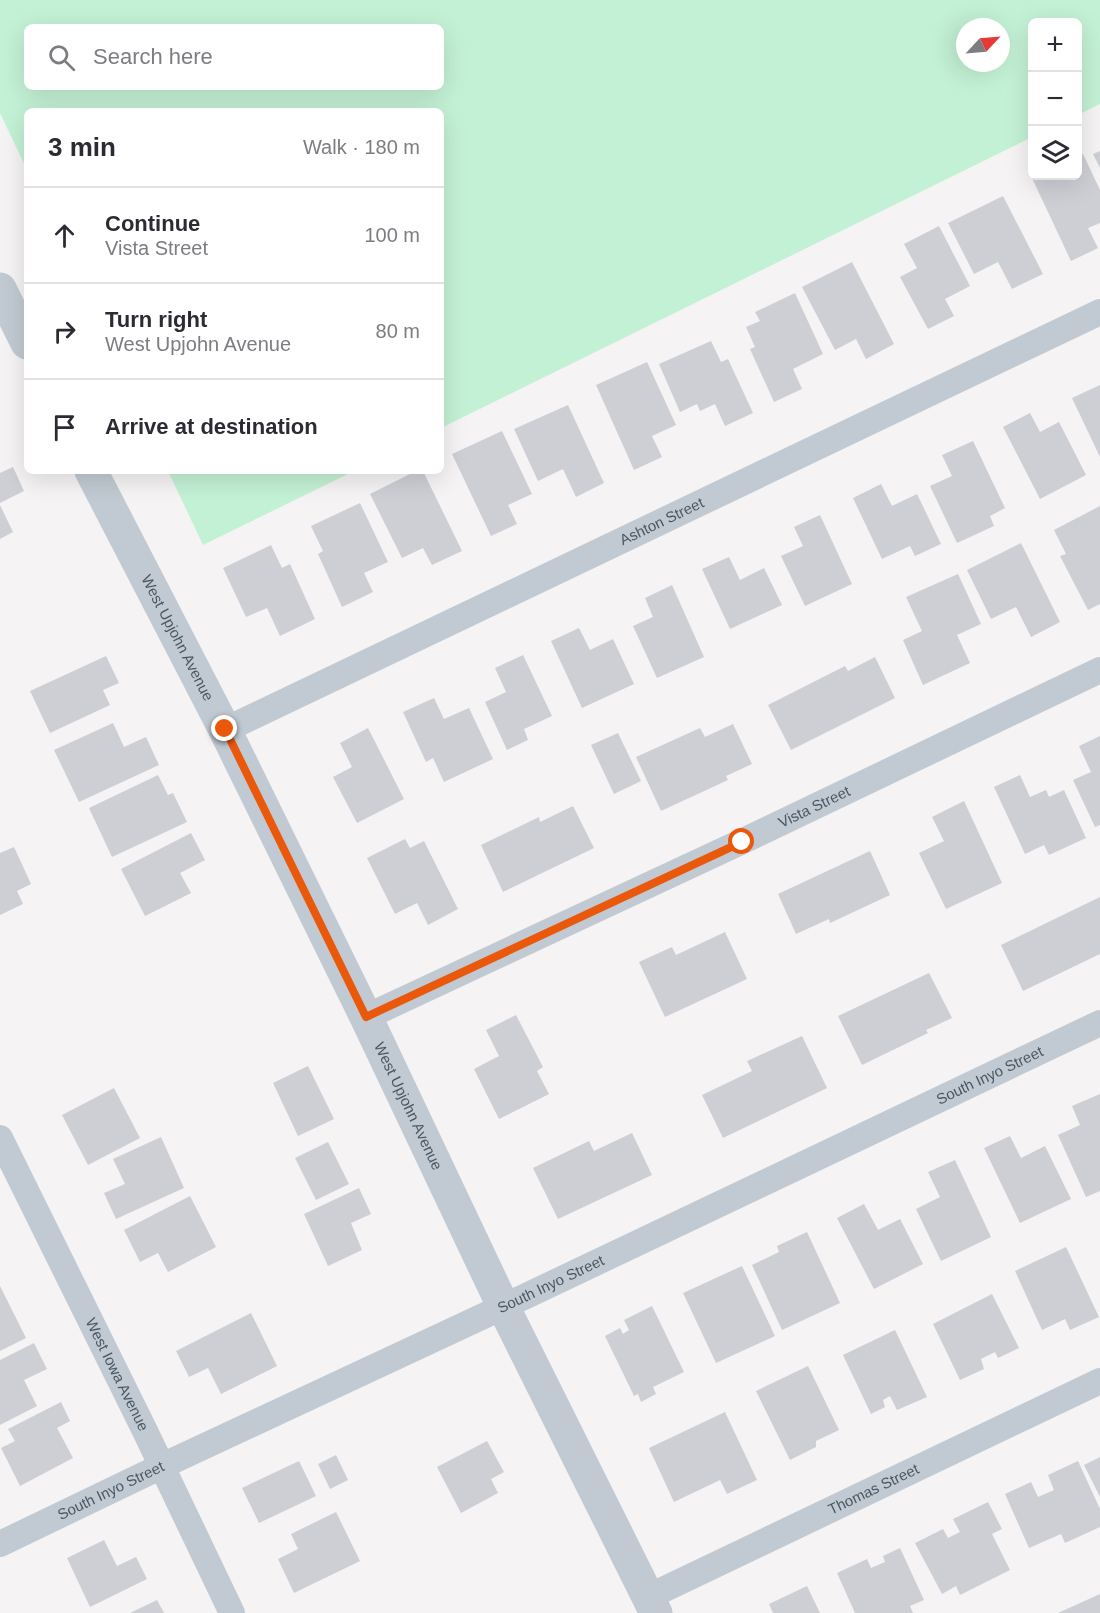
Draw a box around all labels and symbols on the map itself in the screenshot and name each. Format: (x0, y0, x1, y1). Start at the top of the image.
north arrow (956, 18, 1010, 72)
street label: Ashton Street (617, 493, 707, 548)
street label: West Upjohn Avenue (138, 572, 217, 704)
route end (211, 715, 237, 741)
street label: Vista Street (775, 782, 853, 831)
route start (728, 828, 754, 854)
street label: West Upjohn Avenue (371, 1039, 446, 1173)
street label: South Inyo Street (933, 1042, 1046, 1108)
street label: South Inyo Street (495, 1251, 607, 1316)
street label: West Iowa Avenue (82, 1315, 153, 1434)
street label: South Inyo Street (55, 1457, 167, 1523)
street label: Thomas Street (825, 1460, 922, 1518)

